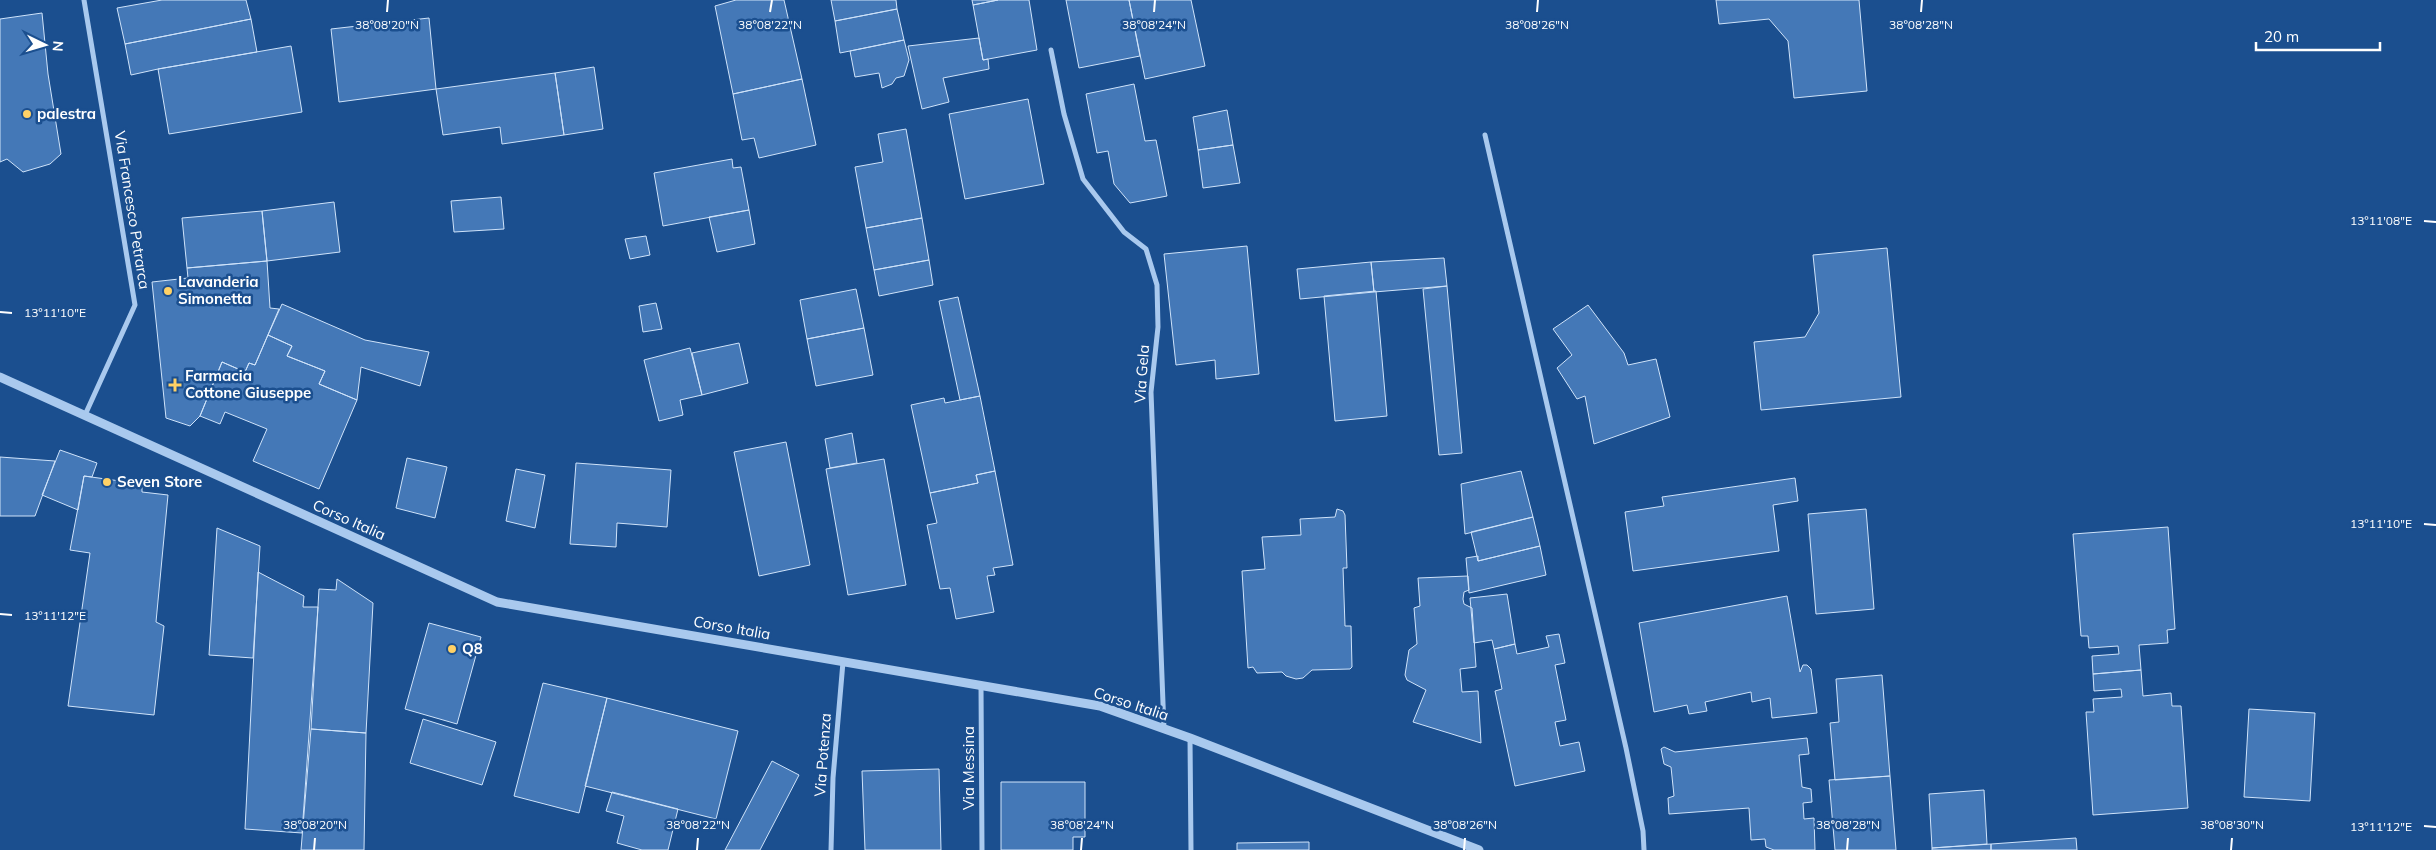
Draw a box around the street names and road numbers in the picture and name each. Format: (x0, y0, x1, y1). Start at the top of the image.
street label: Via Francesco Petrarca (111, 129, 154, 290)
street label: Via Gela (1130, 344, 1153, 404)
street label: Corso Italia (310, 495, 389, 544)
street label: Corso Italia (692, 611, 772, 644)
street label: Corso Italia (1091, 682, 1171, 725)
street label: Via Potenza (810, 713, 835, 797)
street label: Via Messina (959, 726, 978, 810)

